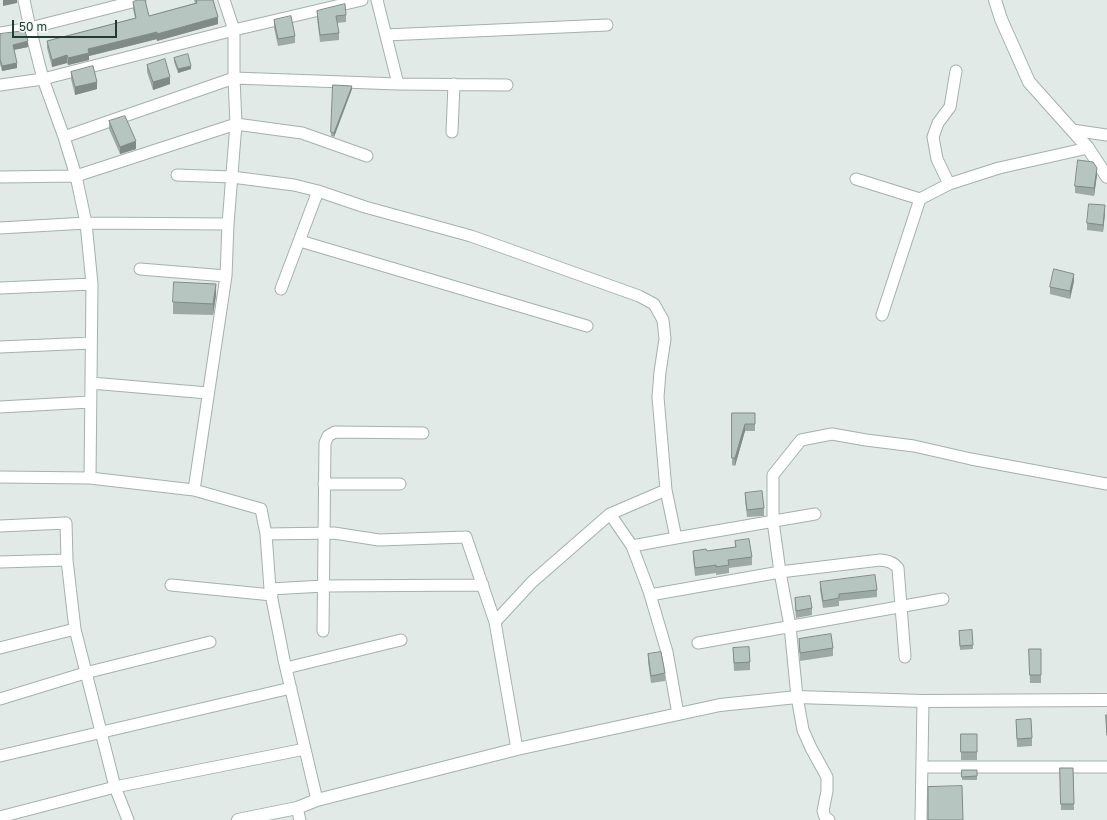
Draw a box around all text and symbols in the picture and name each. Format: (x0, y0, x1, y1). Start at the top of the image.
scale bar (14, 12, 119, 38)
text: 50 m (19, 19, 47, 34)

